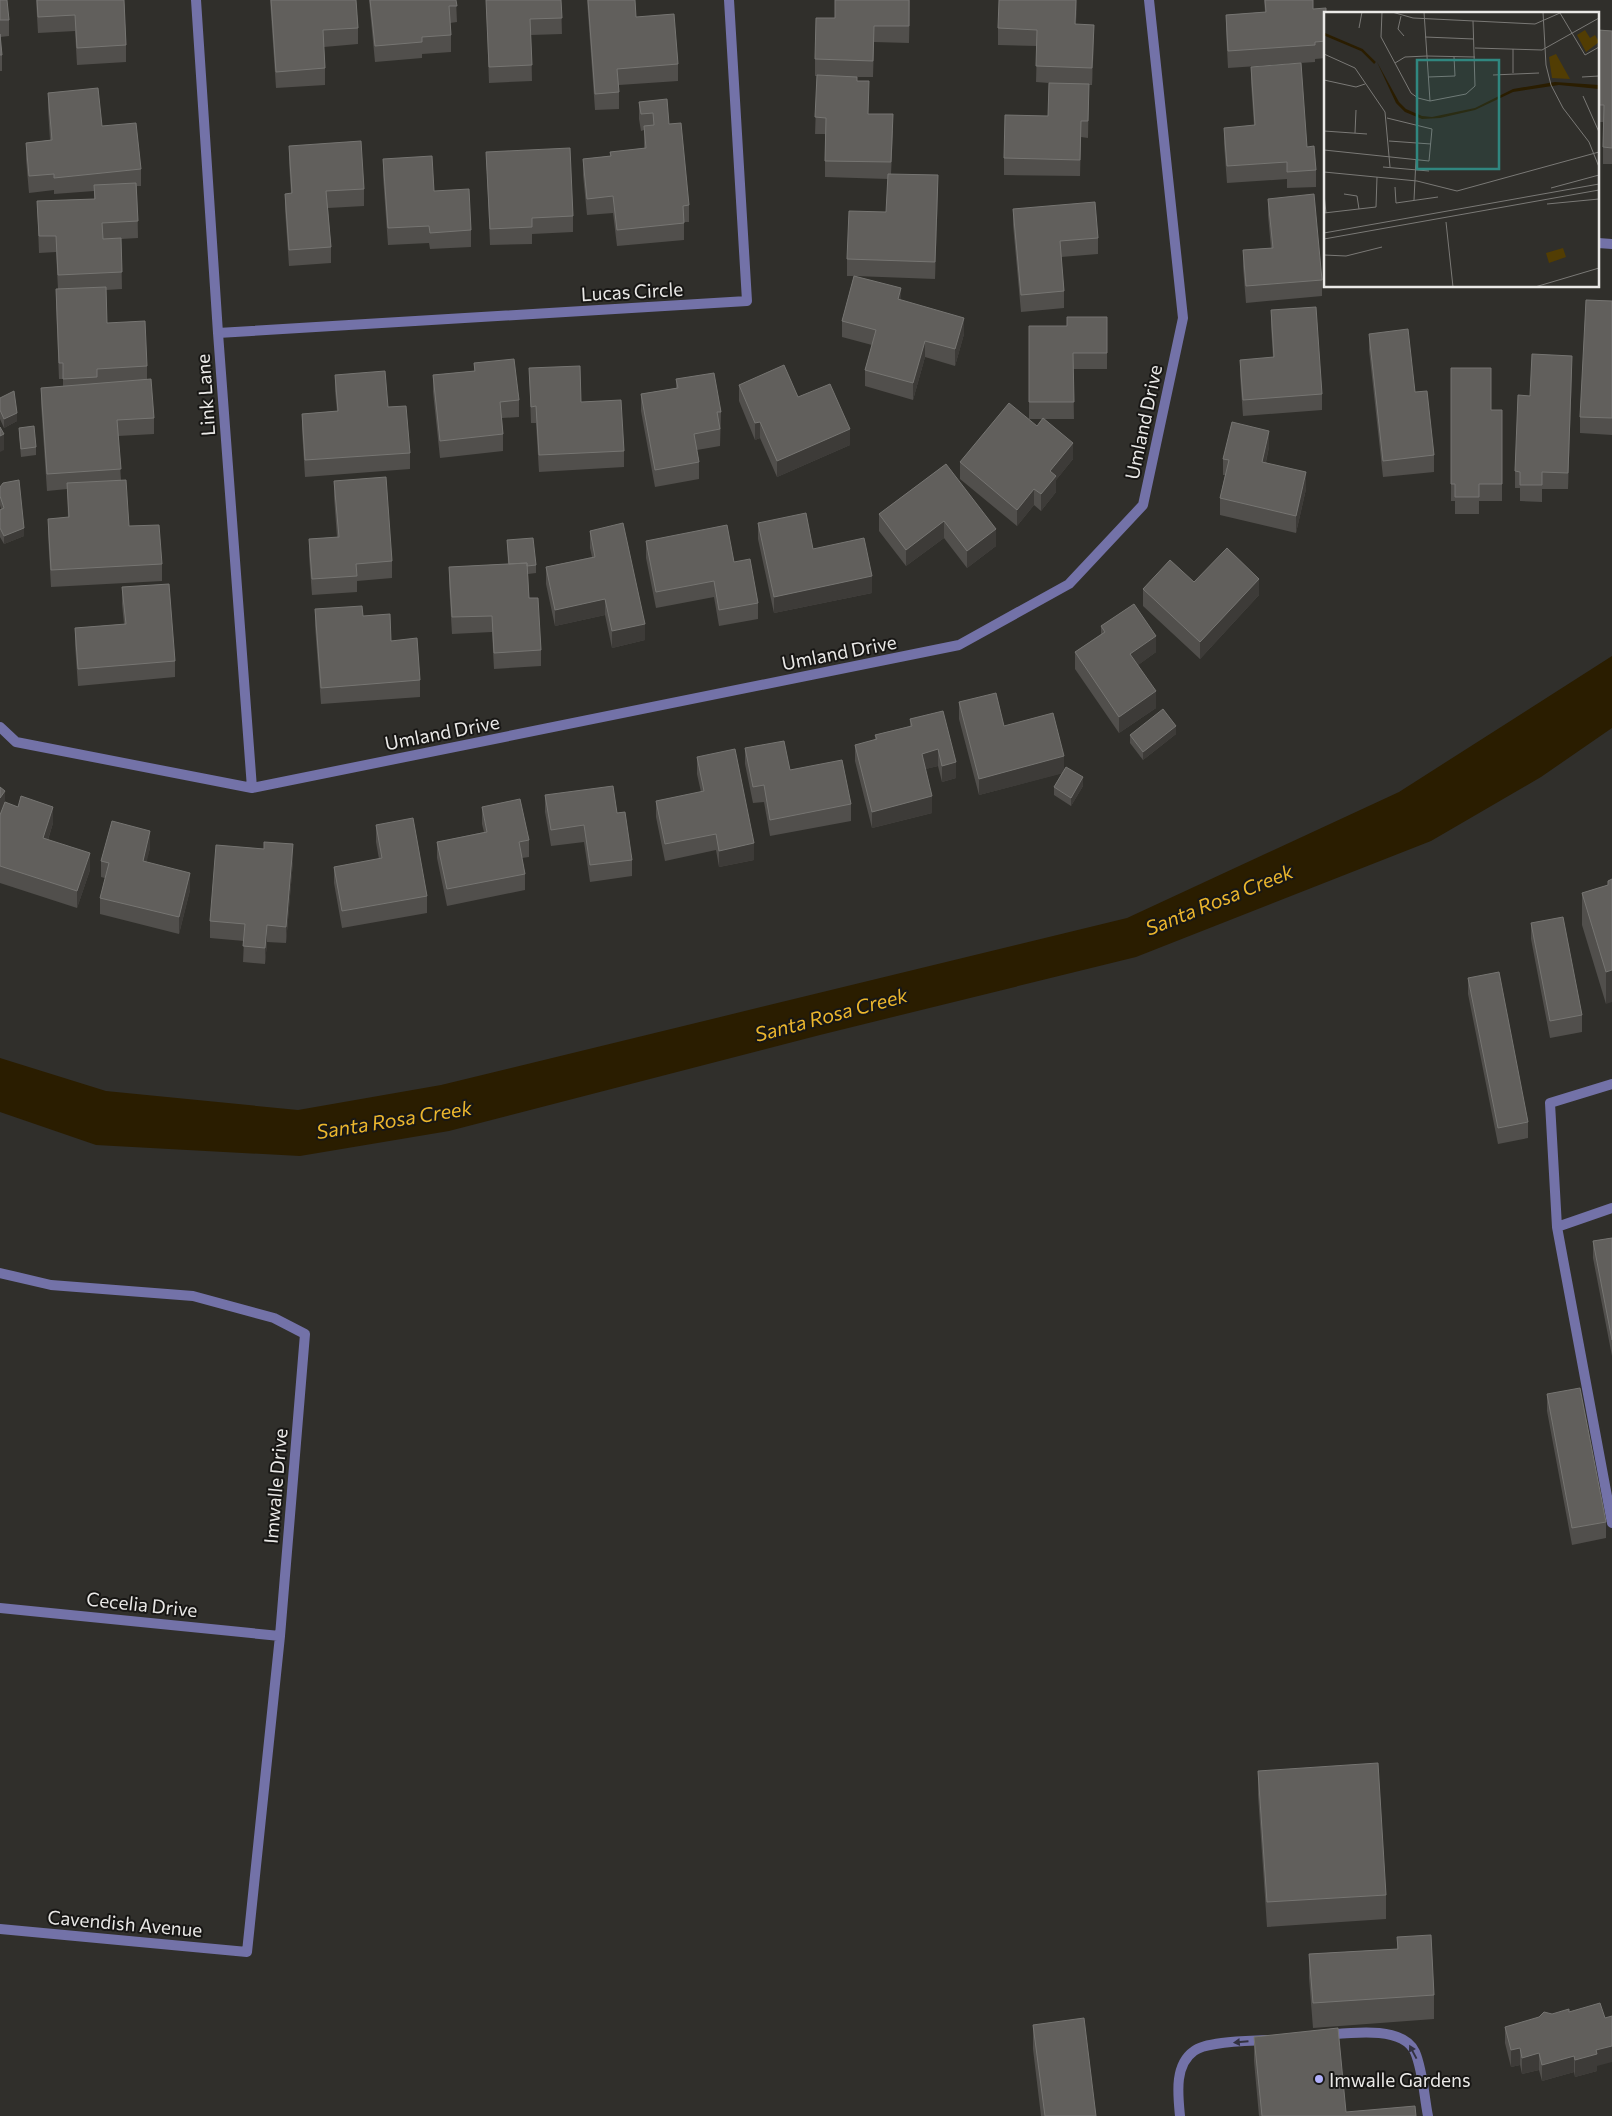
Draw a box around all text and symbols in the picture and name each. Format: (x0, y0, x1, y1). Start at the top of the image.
inset map (1324, 12, 1600, 288)
street label: Lucas Circle (580, 277, 684, 305)
street label: Link Lane (191, 353, 219, 437)
street label: Umland Drive (1120, 363, 1166, 481)
street label: Umland Drive (780, 630, 898, 674)
street label: Umland Drive (383, 710, 501, 754)
water label: Santa Rosa Creek (1142, 858, 1297, 940)
water label: Santa Rosa Creek (752, 982, 911, 1046)
water label: Santa Rosa Creek (314, 1095, 475, 1143)
street label: Imwalle Drive (258, 1427, 292, 1545)
street label: Cecelia Drive (85, 1587, 199, 1621)
street label: Cavendish Avenue (47, 1905, 203, 1941)
one-way arrow (1233, 2038, 1249, 2046)
one-way arrow (1409, 2045, 1417, 2060)
place label: Imwalle Gardens (1329, 2068, 1471, 2091)
marker: Imwalle Gardens (1313, 2073, 1325, 2085)

